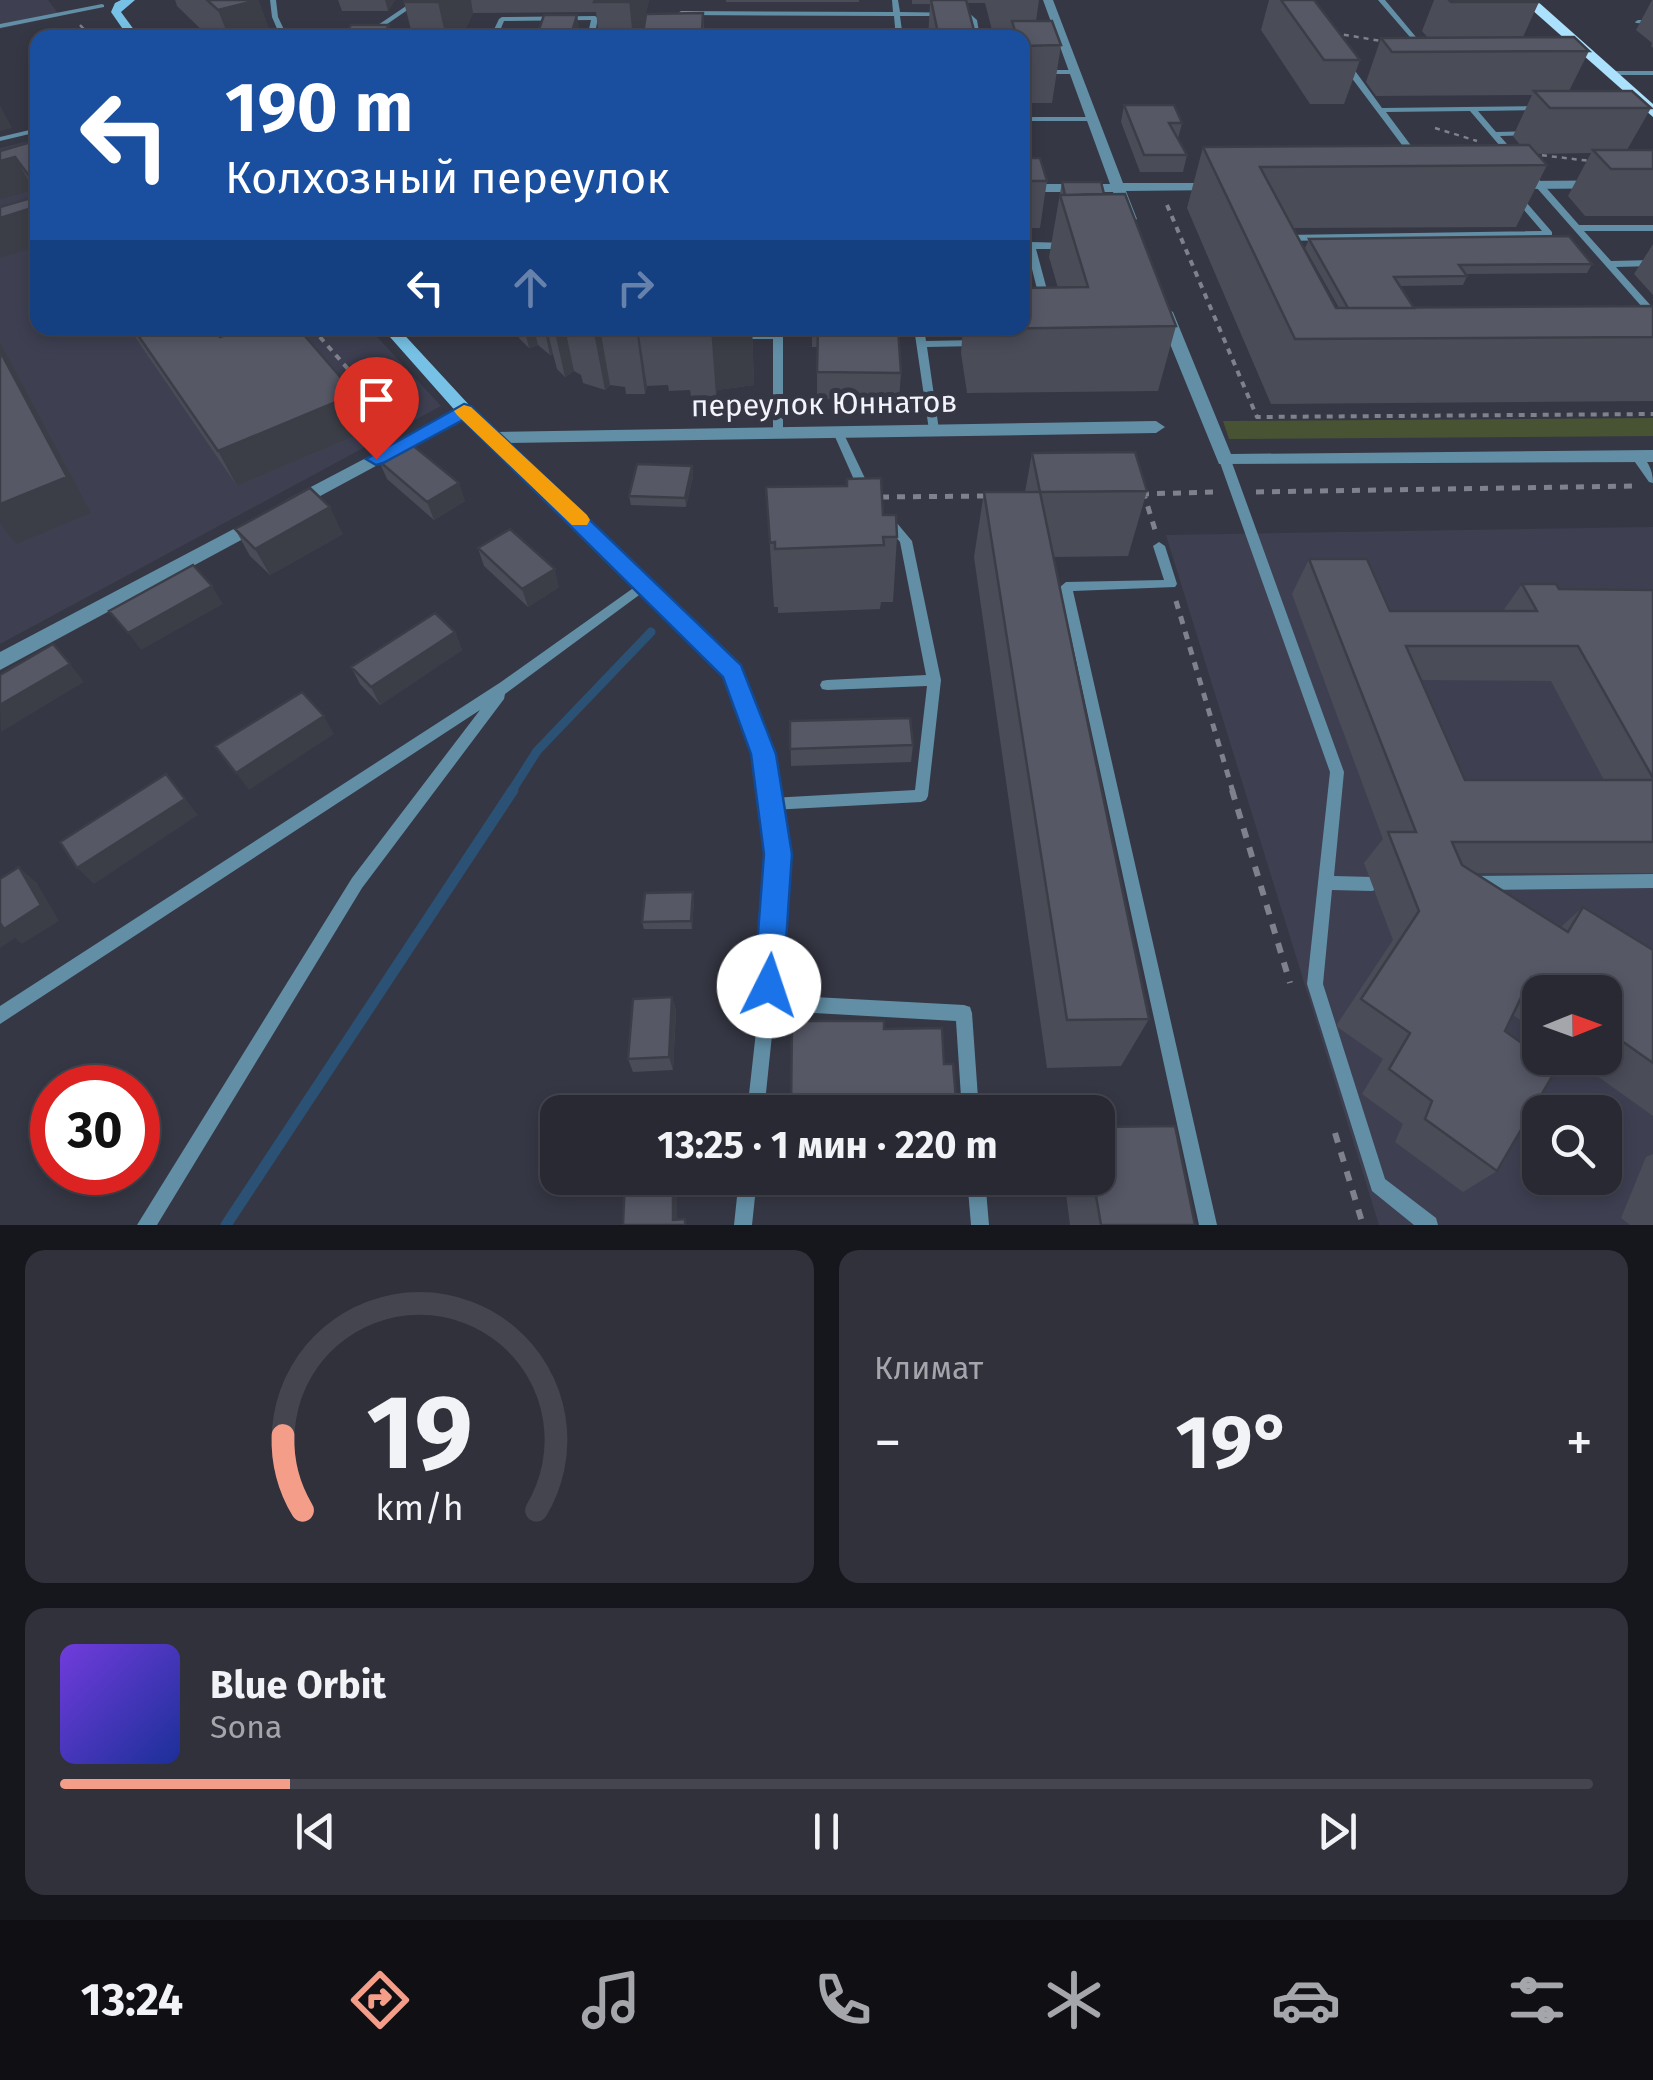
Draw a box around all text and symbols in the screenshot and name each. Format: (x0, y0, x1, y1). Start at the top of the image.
text: 190 m (225, 66, 413, 150)
icon: left (60, 70, 190, 200)
text: Колхозный переулок (225, 151, 670, 205)
icon: left (398, 260, 453, 315)
icon: ahead (503, 260, 558, 315)
icon: right (608, 260, 663, 315)
pin (334, 357, 419, 460)
icon: arrive (349, 372, 404, 427)
street label: переулок Юннатов (691, 384, 957, 424)
position arrow (717, 934, 821, 1038)
north arrow (1522, 975, 1622, 1075)
map controls (1522, 975, 1622, 1195)
speed limit sign: 30 (30, 1065, 160, 1195)
button: search (1522, 1095, 1622, 1195)
text: 13:25 · 1 мин · 220 m (657, 1122, 998, 1168)
text: Климат (874, 1349, 983, 1387)
text: 19 (366, 1371, 473, 1496)
text: 19° (1176, 1398, 1291, 1488)
text: − (874, 1410, 902, 1476)
text: + (1566, 1410, 1593, 1476)
text: km/h (375, 1487, 464, 1529)
text: Blue Orbit (210, 1662, 386, 1708)
text: Sona (210, 1708, 282, 1746)
icon: previous (288, 1804, 343, 1859)
icon: pause (799, 1804, 854, 1859)
icon: next (1310, 1804, 1365, 1859)
icon: directions (345, 1965, 415, 2035)
icon: music (576, 1965, 646, 2035)
icon: phone (808, 1965, 878, 2035)
icon: climate (1039, 1965, 1109, 2035)
icon: car (1271, 1965, 1341, 2035)
icon: filters (1502, 1965, 1572, 2035)
text: 13:24 (81, 1973, 183, 2027)

